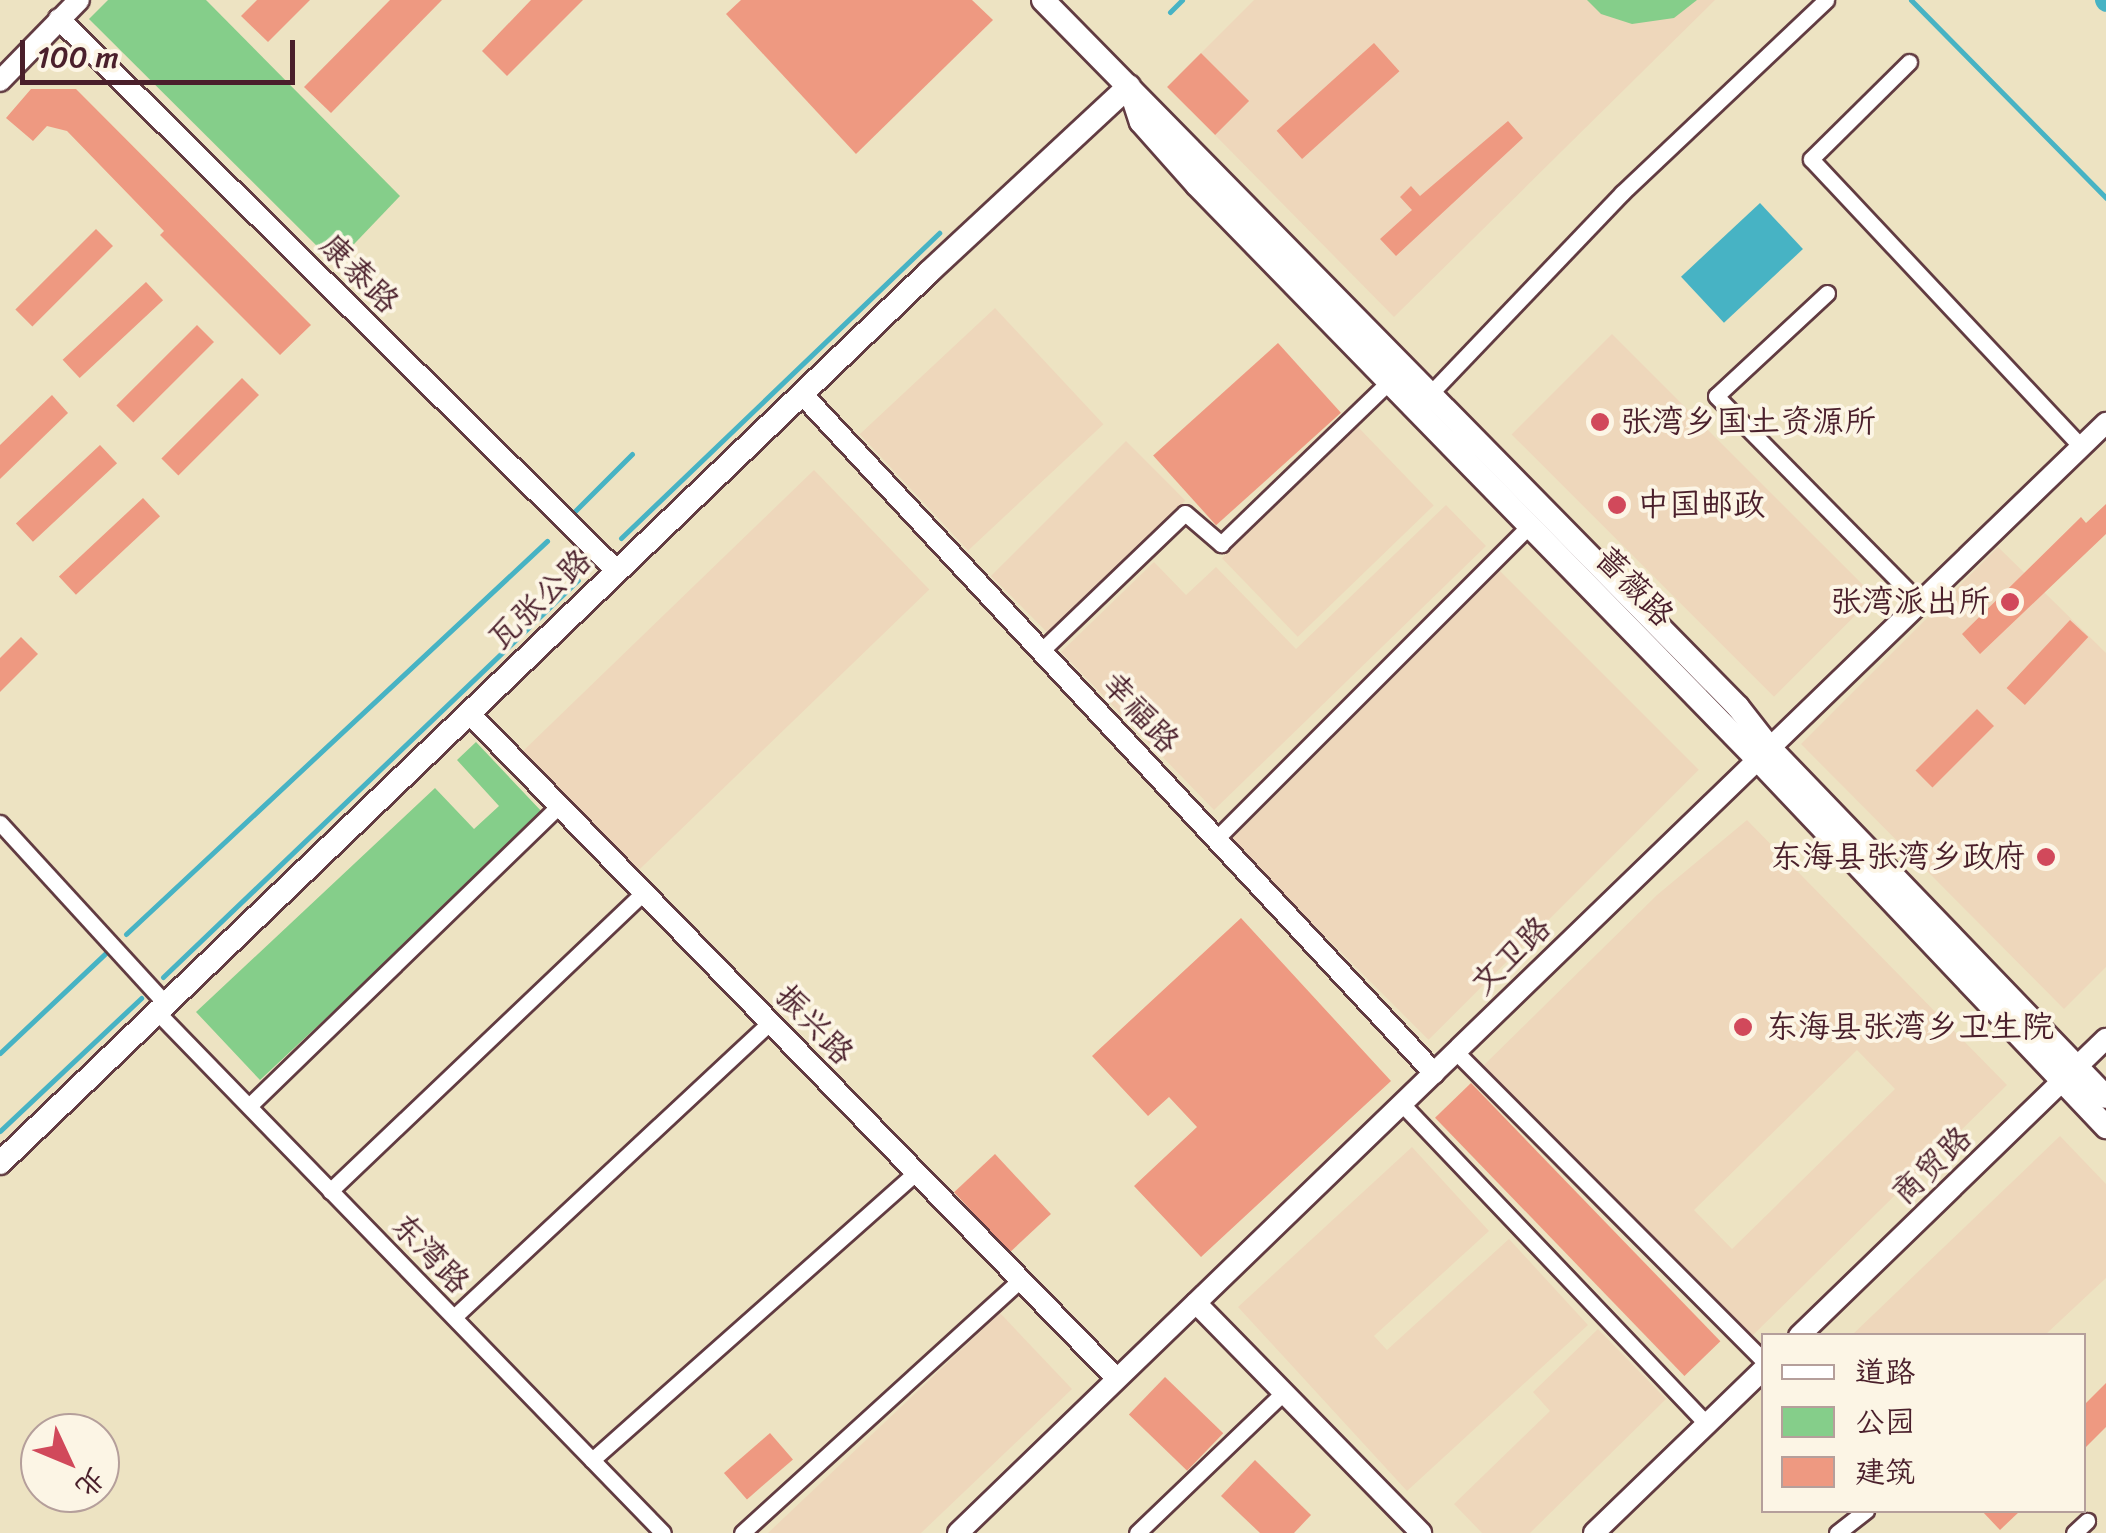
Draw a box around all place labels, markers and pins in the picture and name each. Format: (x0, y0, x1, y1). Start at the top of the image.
place label: 张湾乡国土资源所 (1620, 403, 1876, 441)
marker: 张湾乡国土资源所 (1589, 411, 1611, 433)
place label: 中国邮政 (1637, 486, 1765, 524)
marker: 中国邮政 (1606, 494, 1628, 516)
place label: 张湾派出所 (1830, 583, 1990, 621)
marker: 张湾派出所 (1999, 591, 2021, 613)
place label: 东海县张湾乡政府 (1770, 838, 2026, 876)
marker: 东海县张湾乡政府 (2035, 846, 2057, 868)
place label: 东海县张湾乡卫生院 (1766, 1008, 2054, 1046)
marker: 东海县张湾乡卫生院 (1730, 1014, 1756, 1040)

